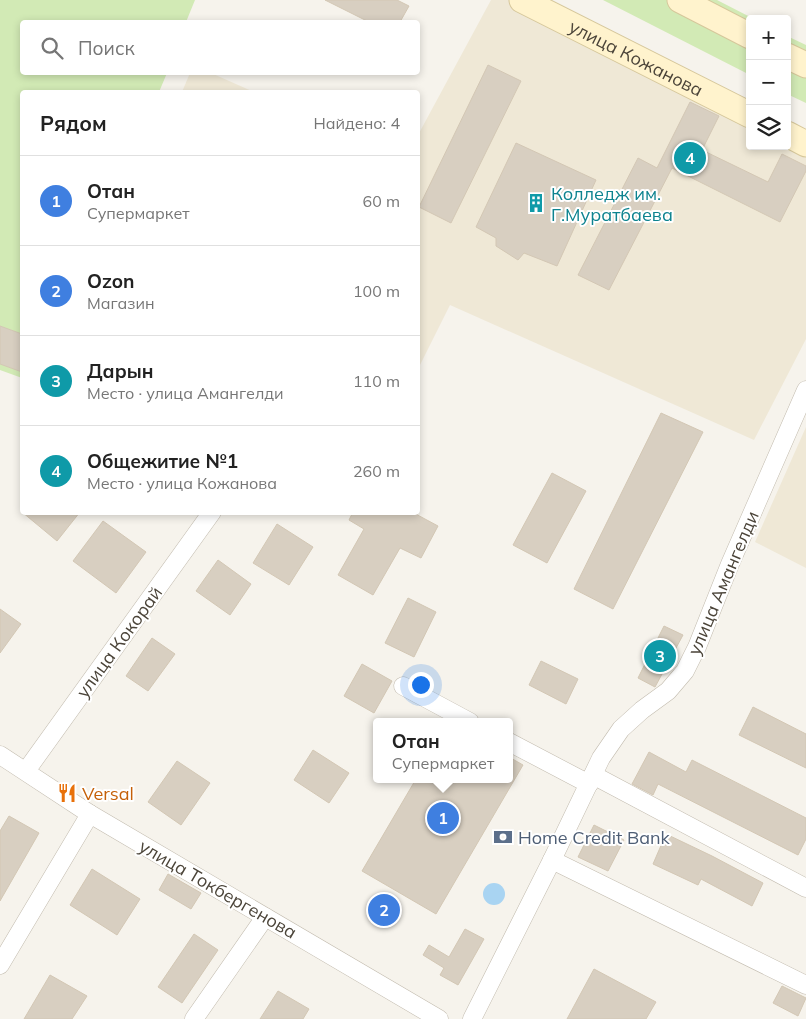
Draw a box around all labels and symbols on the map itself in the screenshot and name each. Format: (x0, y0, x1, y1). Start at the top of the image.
street label: улица Кожанова (565, 14, 707, 101)
pin: 4 (674, 139, 706, 177)
place label: Колледж им. Г.Муратбаева (551, 182, 673, 226)
building icon: Колледж им. Г.Муратбаева (525, 192, 547, 214)
street label: улица Амангелди (682, 507, 764, 659)
street label: улица Кокорай (71, 582, 167, 702)
pin: 3 (644, 637, 676, 675)
your location (408, 672, 434, 698)
restaurant icon: Versal (56, 782, 78, 804)
place label: Versal (82, 782, 134, 805)
pin: 1 (427, 799, 459, 837)
bank icon: Home Credit Bank (492, 826, 514, 848)
place label: Home Credit Bank (518, 826, 671, 849)
street label: улица Токбергенова (135, 834, 301, 944)
pin: 2 (368, 891, 400, 929)

